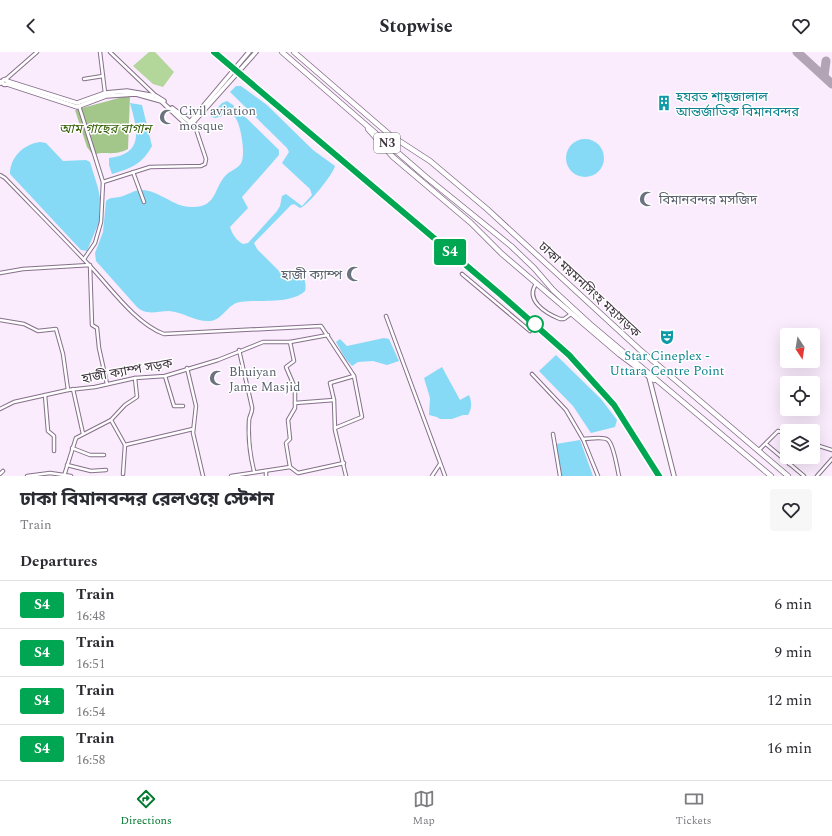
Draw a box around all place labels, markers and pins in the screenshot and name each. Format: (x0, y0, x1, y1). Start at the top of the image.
place label: হযরত শাহ্‌জালাল আন্তর্জাতিক বিমানবন্দর (675, 87, 799, 122)
building icon: হযরত শাহ্‌জালাল আন্তর্জাতিক বিমানবন্দর (655, 94, 673, 112)
place label: Civil aviation mosque (179, 101, 257, 136)
mosque icon: Civil aviation mosque (158, 108, 176, 126)
mosque icon: বিমানবন্দর মসজিদ (638, 190, 656, 208)
place label: বিমানবন্দর মসজিদ (658, 190, 758, 210)
place label: হাজী ক্যাম্প (280, 265, 343, 285)
mosque icon: হাজী ক্যাম্প (345, 265, 363, 283)
unlabelled marker (526, 315, 544, 333)
theatre icon: Star Cineplex - Uttara Centre Point (658, 328, 676, 346)
place label: Star Cineplex - Uttara Centre Point (610, 346, 725, 381)
place label: Bhuiyan Jame Masjid (229, 362, 301, 397)
mosque icon: Bhuiyan Jame Masjid (208, 369, 226, 387)

